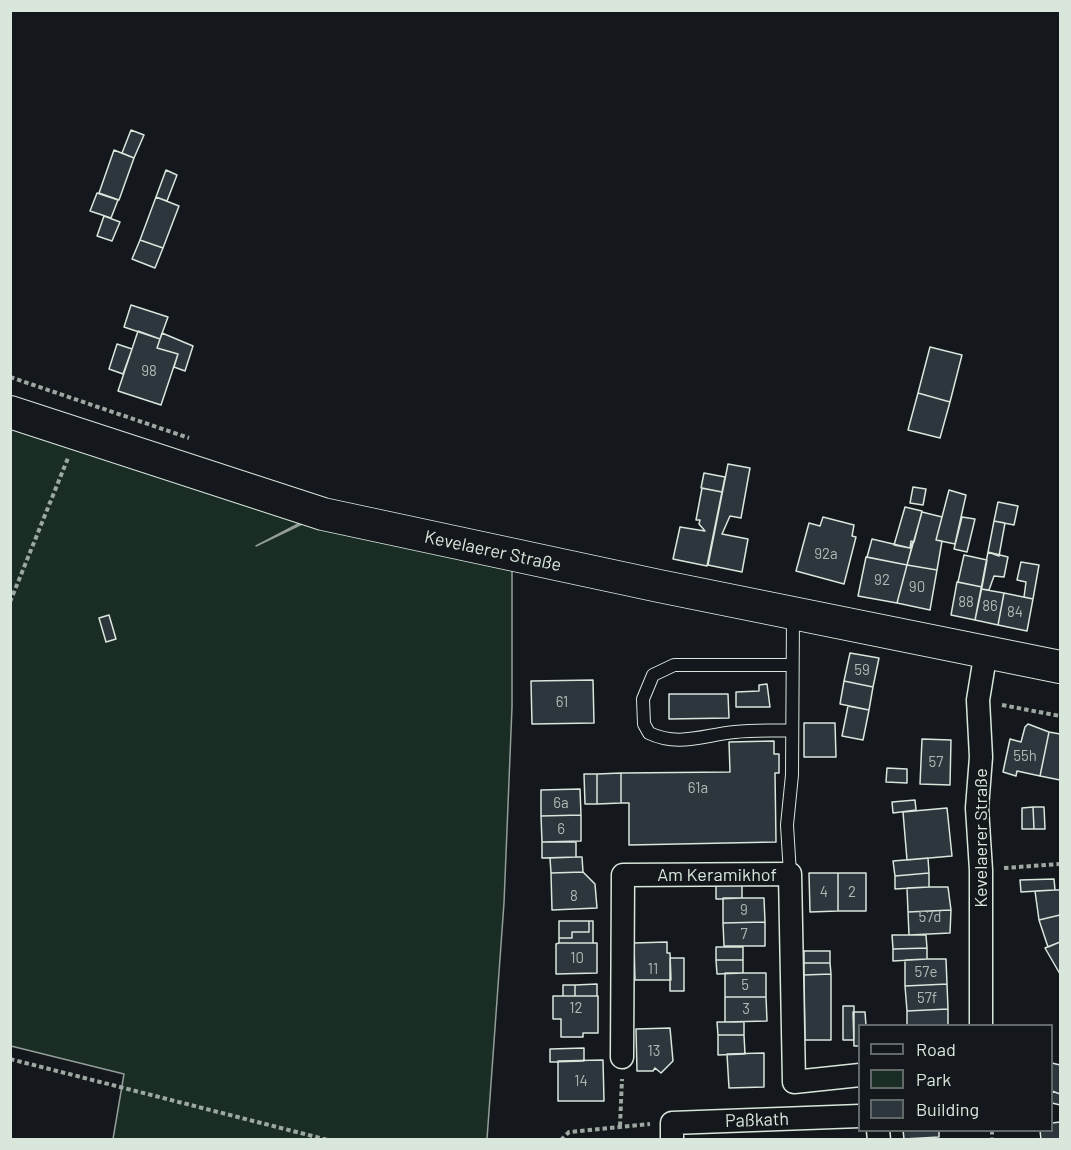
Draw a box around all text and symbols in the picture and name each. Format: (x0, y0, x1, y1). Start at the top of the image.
house number: 98 (141, 362, 157, 380)
street label: Kevelaerer Straße (423, 526, 563, 576)
house number: 92a (814, 545, 838, 563)
house number: 92 (874, 571, 890, 589)
house number: 90 (909, 578, 925, 596)
house number: 88 (958, 593, 974, 611)
house number: 86 (982, 597, 998, 615)
house number: 84 (1007, 603, 1023, 621)
house number: 59 (854, 661, 870, 679)
house number: 61 (556, 693, 568, 711)
house number: 55h (1013, 747, 1037, 765)
house number: 57 (929, 753, 943, 771)
street label: Kevelaerer Straße (970, 768, 992, 908)
house number: 61a (688, 779, 708, 797)
house number: 6a (553, 794, 569, 812)
house number: 6 (557, 820, 565, 838)
street label: Am Keramikhof (657, 864, 777, 886)
house number: 4 (820, 883, 828, 901)
house number: 2 (848, 883, 856, 901)
house number: 8 (570, 887, 578, 905)
house number: 9 (740, 901, 748, 919)
house number: 57d (919, 908, 941, 926)
house number: 7 (740, 925, 748, 943)
house number: 10 (570, 949, 584, 967)
house number: 11 (648, 960, 658, 978)
house number: 57e (915, 963, 937, 981)
house number: 5 (741, 976, 749, 994)
house number: 57f (917, 989, 937, 1007)
house number: 12 (569, 999, 583, 1017)
house number: 3 (742, 1000, 750, 1018)
legend (858, 1024, 1053, 1132)
text: Road (916, 1038, 956, 1060)
house number: 13 (648, 1042, 660, 1060)
text: Park (916, 1068, 951, 1090)
house number: 14 (574, 1072, 588, 1090)
text: Building (916, 1098, 979, 1120)
street label: Paßkath (725, 1108, 789, 1132)

